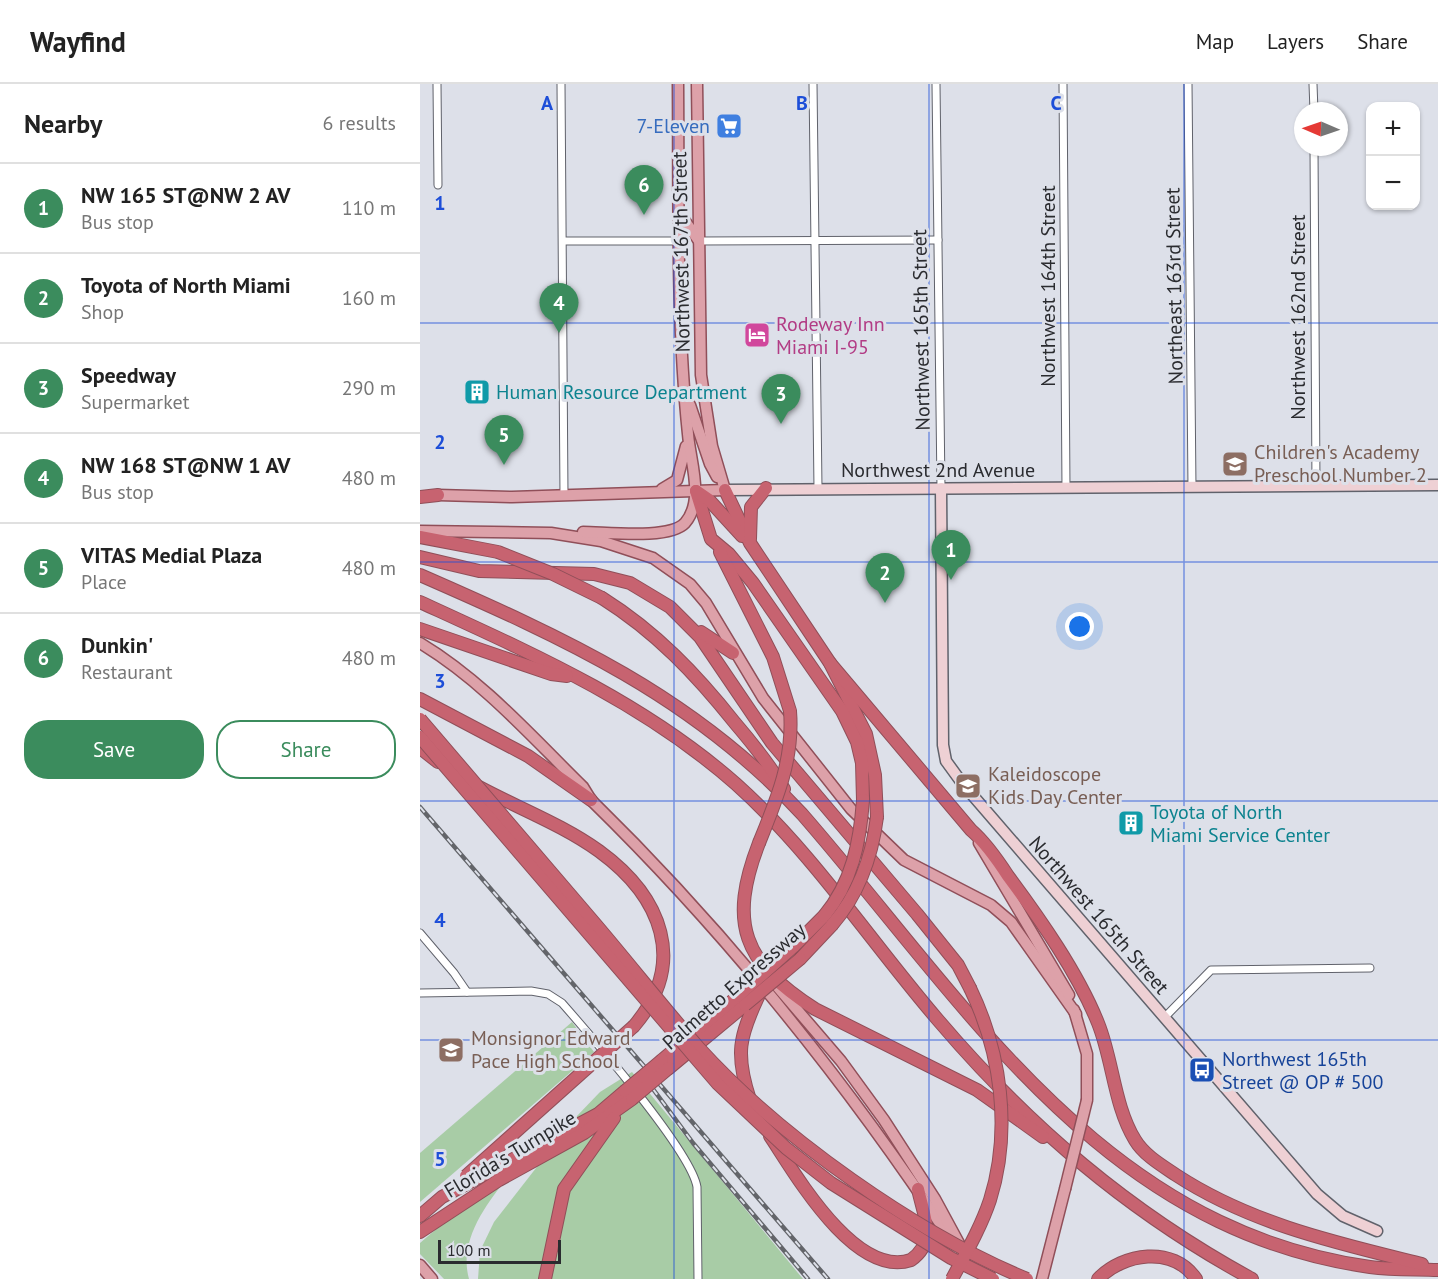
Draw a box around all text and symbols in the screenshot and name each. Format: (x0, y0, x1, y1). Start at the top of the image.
text: Wayfind (30, 23, 126, 60)
text: Map (1196, 28, 1234, 55)
text: Layers (1267, 28, 1324, 55)
text: Share (1357, 28, 1408, 55)
text: A (541, 90, 554, 116)
text: B (796, 90, 808, 116)
text: C (1050, 90, 1062, 116)
north arrow (1294, 102, 1348, 156)
map controls (1366, 102, 1420, 210)
button: + (1366, 102, 1420, 156)
text: Nearby (24, 107, 102, 140)
text: 6 results (323, 110, 396, 136)
supermarket icon: 7-Eleven (714, 111, 744, 141)
place label: 7-Eleven (636, 113, 710, 139)
street label: Northwest 167th Street (666, 151, 696, 353)
button: − (1366, 156, 1420, 210)
pin: 6 (624, 166, 664, 215)
text: NW 165 ST@NW 2 AV (81, 181, 290, 209)
street label: Northwest 164th Street (1035, 185, 1061, 387)
street label: Northeast 163rd Street (1159, 187, 1189, 385)
text: 1 (434, 190, 446, 216)
text: 1 (38, 195, 49, 221)
text: 110 m (342, 195, 396, 221)
text: Bus stop (81, 209, 154, 235)
street label: Northwest 162nd Street (1285, 214, 1311, 420)
street label: Northwest 165th Street (906, 229, 936, 431)
text: Toyota of North Miami (81, 271, 291, 299)
pin: 4 (540, 284, 578, 333)
text: 2 (38, 285, 49, 311)
text: 160 m (342, 285, 396, 311)
text: Shop (81, 299, 124, 325)
place label: Rodeway Inn Miami I-95 (776, 311, 885, 360)
hotel icon: Rodeway Inn Miami I-95 (742, 320, 772, 350)
text: Speedway (81, 361, 176, 389)
pin: 3 (762, 374, 800, 424)
text: 3 (38, 375, 49, 401)
text: 290 m (342, 375, 396, 401)
building icon: Human Resource Department (462, 377, 492, 407)
place label: Human Resource Department (496, 379, 747, 405)
text: Supermarket (81, 389, 189, 415)
pin: 5 (484, 416, 524, 465)
text: 2 (434, 429, 446, 455)
place label: Children's Academy Preschool Number 2 (1254, 439, 1427, 488)
school or university icon: Children's Academy Preschool Number 2 (1220, 449, 1250, 479)
text: NW 168 ST@NW 1 AV (81, 451, 290, 479)
street label: Northwest 2nd Avenue (841, 457, 1035, 483)
text: 4 (38, 465, 49, 491)
text: 480 m (342, 465, 396, 491)
text: Bus stop (81, 479, 154, 505)
pin: 1 (932, 530, 970, 580)
text: VITAS Medial Plaza (81, 541, 262, 569)
pin: 2 (866, 554, 904, 603)
text: 5 (38, 555, 49, 581)
text: 480 m (342, 555, 396, 581)
text: Place (81, 569, 127, 595)
your location (1065, 612, 1094, 641)
text: Dunkin' (81, 631, 153, 659)
text: 6 (38, 645, 49, 671)
text: 480 m (342, 645, 396, 671)
text: Restaurant (81, 659, 172, 685)
text: 3 (434, 668, 446, 694)
button: Save (24, 720, 204, 779)
button: Share (216, 720, 396, 779)
place label: Kaleidoscope Kids Day Center (988, 761, 1123, 810)
school or university icon: Kaleidoscope Kids Day Center (953, 771, 983, 801)
place label: Toyota of North Miami Service Center (1150, 799, 1330, 848)
building icon: Toyota of North Miami Service Center (1116, 808, 1146, 838)
street label: Northwest 165th Street (1023, 830, 1175, 1000)
text: 4 (434, 907, 446, 933)
street label: Palmetto Expressway (657, 916, 812, 1055)
place label: Monsignor Edward Pace High School (471, 1025, 630, 1074)
school or university icon: Monsignor Edward Pace High School (436, 1035, 466, 1065)
place label: Northwest 165th Street @ OP # 500 (1222, 1046, 1383, 1095)
bus stop icon: Northwest 165th Street @ OP # 500 (1187, 1055, 1217, 1085)
street label: Florida's Turnpike (439, 1104, 581, 1204)
text: 5 (434, 1146, 446, 1172)
scale bar (438, 1237, 561, 1264)
text: 100 m (447, 1240, 490, 1260)

